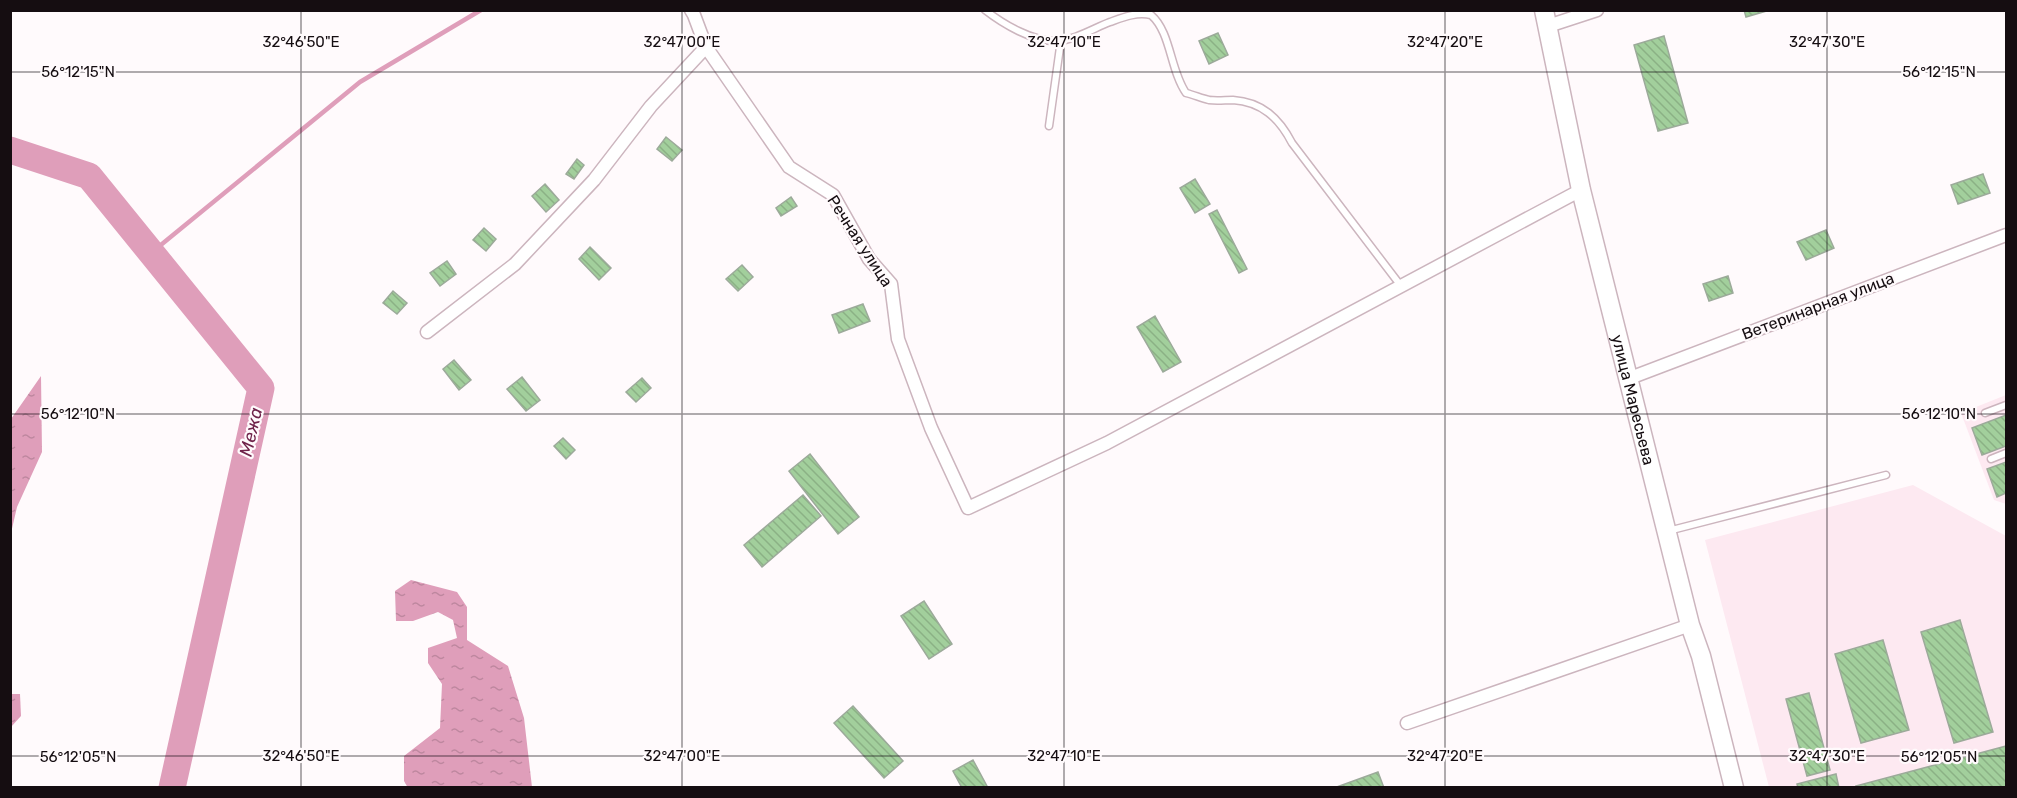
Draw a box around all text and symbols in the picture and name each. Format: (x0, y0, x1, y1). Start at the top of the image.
text: 32°46'50"E (262, 33, 340, 51)
text: 32°47'00"E (644, 33, 720, 51)
text: 32°47'10"E (1027, 33, 1101, 51)
text: 32°47'20"E (1407, 33, 1483, 51)
text: 32°47'30"E (1789, 33, 1865, 51)
text: 56°12'15"N (41, 63, 115, 81)
text: 56°12'15"N (1902, 63, 1976, 81)
street label: Речная улица (823, 192, 897, 290)
street label: Ветеринарная улица (1739, 268, 1897, 344)
street label: улица Маресьева (1608, 333, 1659, 467)
text: 56°12'10"N (41, 405, 115, 423)
water label: Межа (235, 405, 267, 459)
text: 56°12'10"N (1902, 405, 1976, 423)
text: 32°46'50"E (262, 747, 340, 765)
text: 32°47'00"E (644, 747, 720, 765)
text: 32°47'10"E (1027, 747, 1101, 765)
text: 32°47'20"E (1407, 747, 1483, 765)
text: 32°47'30"E (1789, 747, 1865, 765)
text: 56°12'05"N (40, 748, 116, 766)
text: 56°12'05"N (1901, 748, 1977, 766)

